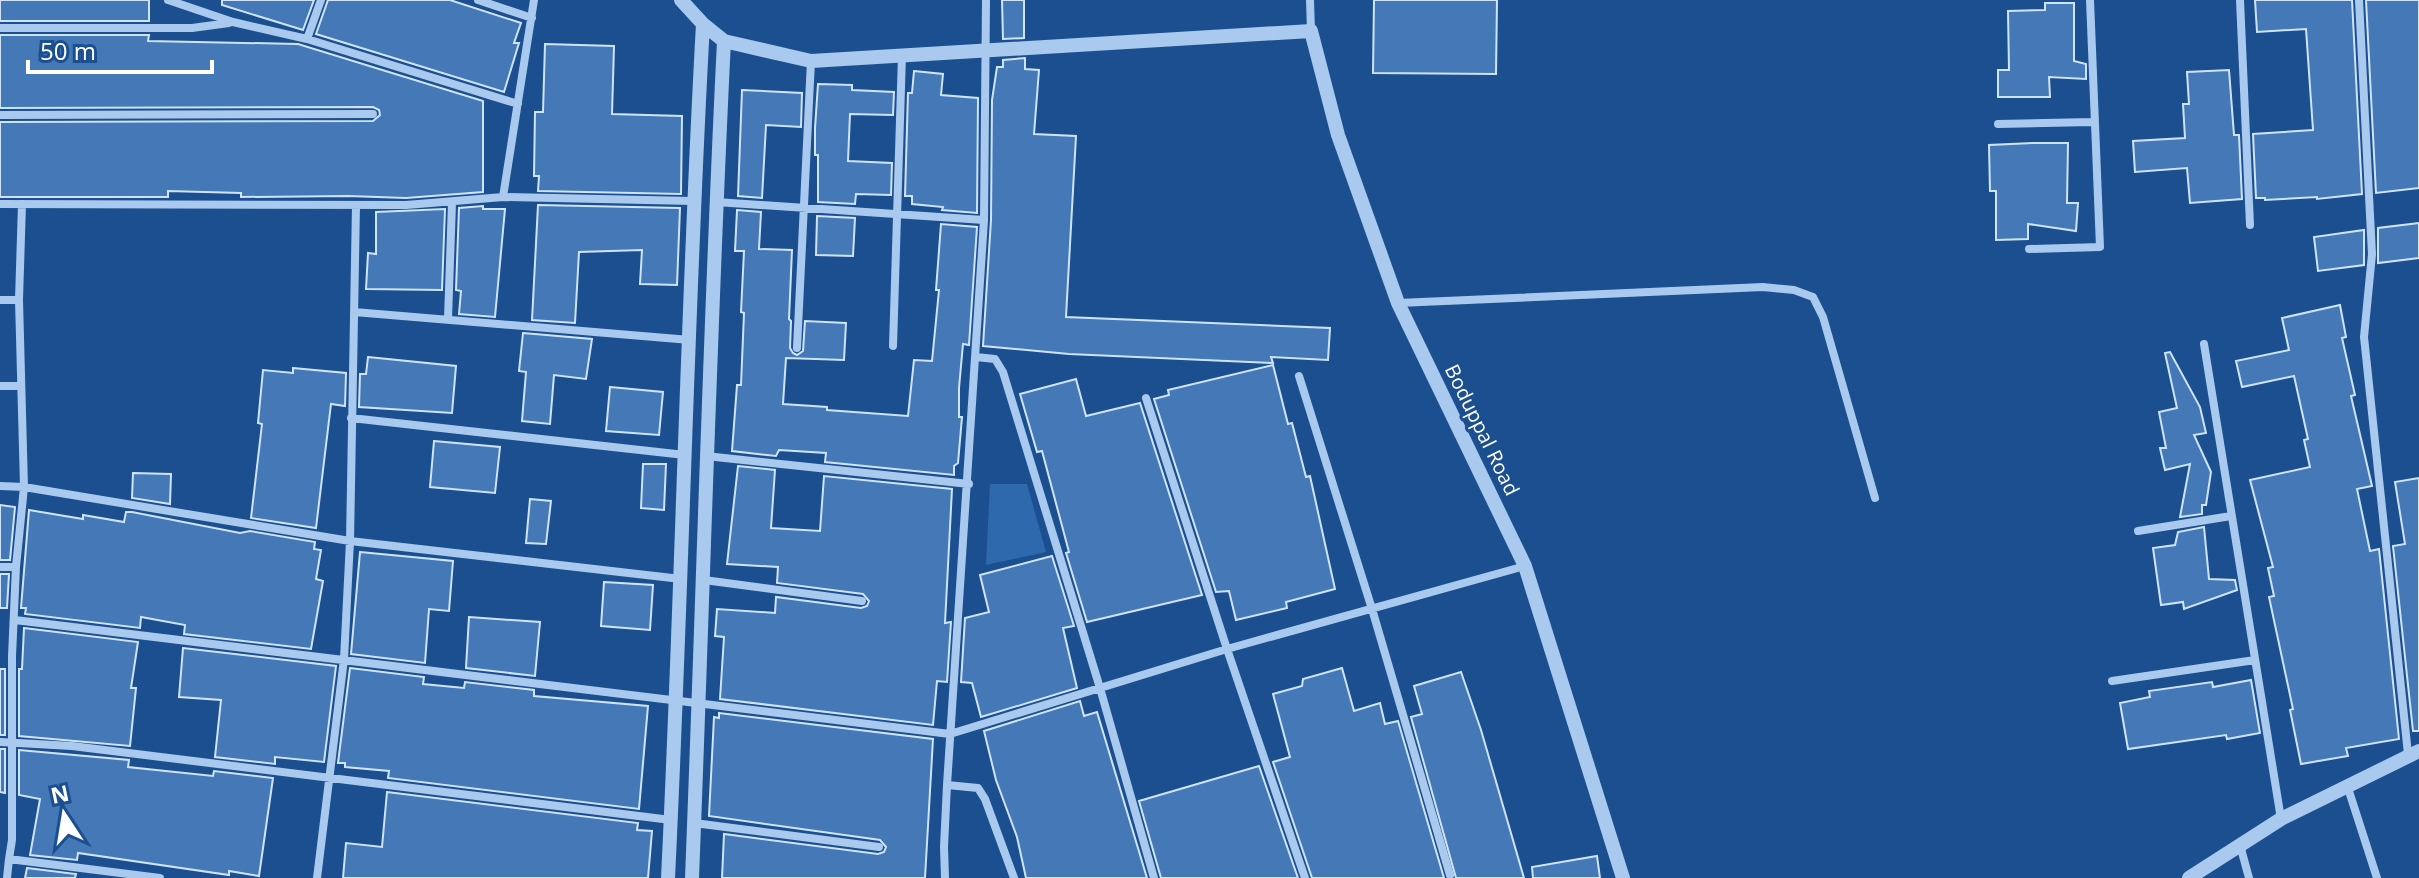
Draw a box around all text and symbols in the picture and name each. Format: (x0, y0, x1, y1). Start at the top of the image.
scale bar (28, 24, 212, 74)
text: 50 m (40, 34, 96, 67)
street label: Boduppal Road (1439, 360, 1526, 500)
north arrow (24, 774, 104, 854)
text: N (48, 777, 72, 810)

